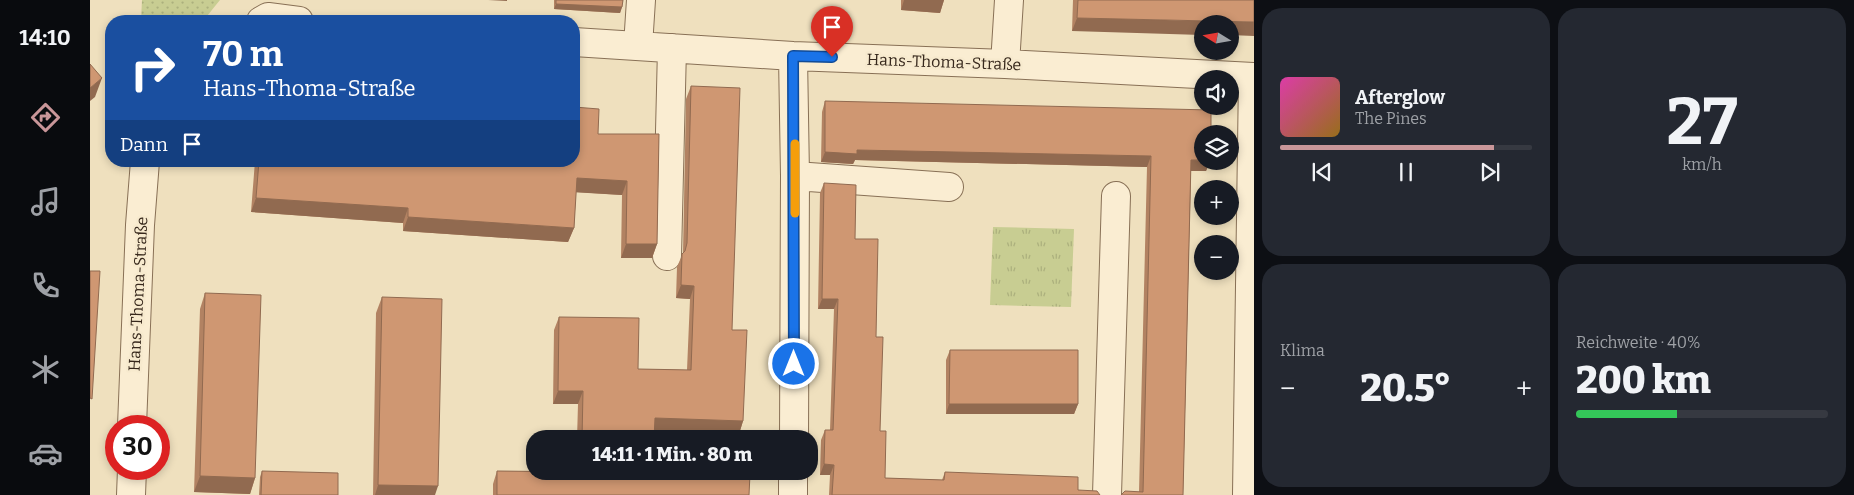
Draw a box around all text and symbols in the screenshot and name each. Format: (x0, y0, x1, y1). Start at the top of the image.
pin (811, 6, 853, 57)
icon: arrive (818, 13, 846, 41)
north arrow (1194, 15, 1239, 60)
map controls (1194, 15, 1239, 280)
text: 14:10 (19, 24, 71, 51)
text: 70 m (203, 33, 283, 75)
icon: right (120, 35, 185, 100)
street label: Hans-Thoma-Straße (866, 50, 1022, 74)
button: sound (1194, 70, 1239, 115)
text: Hans-Thoma-Straße (203, 75, 416, 102)
text: 27 (1666, 83, 1738, 161)
text: Afterglow (1355, 86, 1445, 109)
icon: directions (28, 100, 63, 135)
text: The Pines (1355, 109, 1427, 128)
button: layers (1194, 125, 1239, 170)
icon: arrive (178, 130, 206, 158)
text: Dann (120, 133, 168, 156)
text: km/h (1682, 155, 1722, 174)
icon: previous (1308, 158, 1336, 186)
icon: pause (1392, 158, 1420, 186)
icon: next (1476, 158, 1504, 186)
button: + (1194, 180, 1239, 225)
icon: music (28, 184, 63, 219)
street label: Hans-Thoma-Straße (124, 216, 152, 372)
button: − (1194, 235, 1239, 280)
icon: phone (28, 268, 63, 303)
text: Reichweite · 40% (1576, 333, 1700, 352)
position arrow (767, 337, 819, 389)
text: Klima (1280, 341, 1325, 360)
icon: climate (28, 352, 63, 387)
text: 200 km (1576, 357, 1711, 403)
text: 20.5° (1360, 365, 1451, 411)
text: − (1280, 372, 1295, 405)
text: + (1516, 372, 1532, 405)
speed limit sign: 30 (105, 415, 170, 480)
icon: car (28, 436, 63, 471)
text: 14:11 · 1 Min. · 80 m (592, 443, 752, 466)

